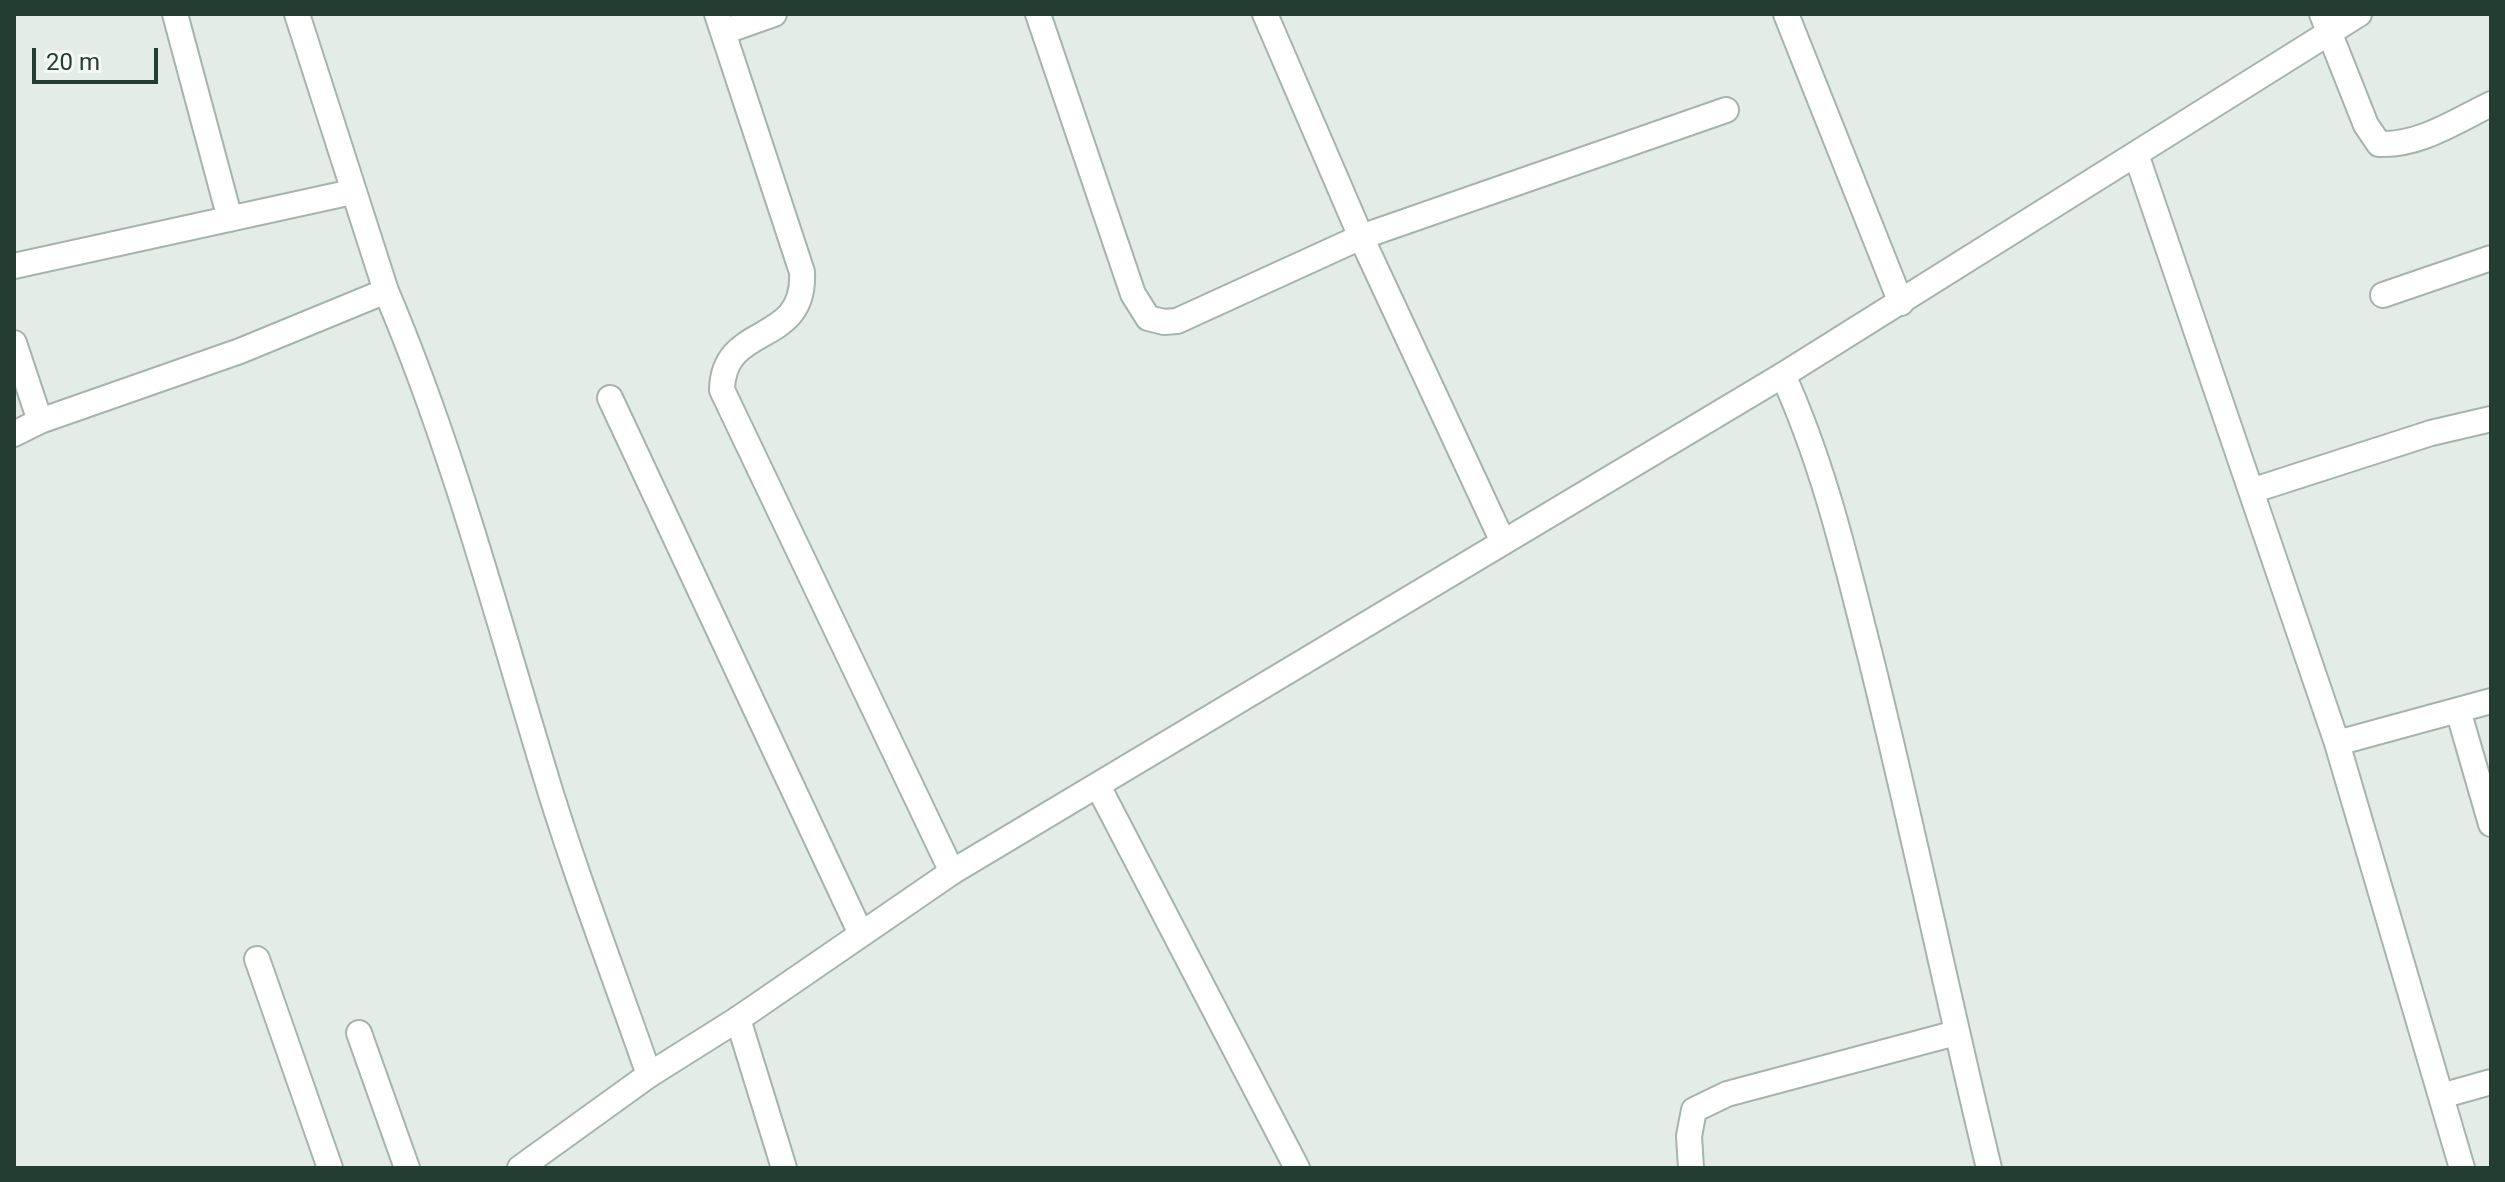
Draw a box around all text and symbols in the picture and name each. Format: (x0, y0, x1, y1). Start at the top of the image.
scale bar (36, 32, 162, 82)
text: 20 m (46, 48, 100, 76)

